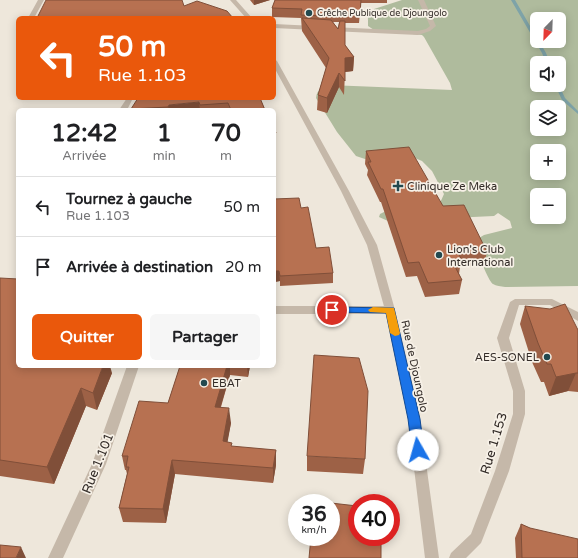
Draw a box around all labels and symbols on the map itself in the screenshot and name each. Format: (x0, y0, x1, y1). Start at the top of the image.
marker: Crêche Publique de Djoungolo (304, 8, 314, 18)
place label: Crêche Publique de Djoungolo (317, 8, 447, 19)
north arrow (530, 12, 566, 48)
marker: Clinique Ze Meka (392, 180, 404, 192)
place label: Clinique Ze Meka (407, 180, 497, 193)
place label: Lion's Club International (447, 243, 513, 269)
marker: Lion's Club International (434, 250, 444, 260)
pin (315, 293, 349, 327)
street label: Rue de Djoungolo (398, 319, 431, 414)
place label: AES-SONEL (475, 351, 540, 364)
marker: AES-SONEL (542, 352, 552, 362)
place label: EBAT (212, 377, 241, 390)
marker: EBAT (199, 378, 209, 388)
street label: Rue 1.153 (477, 410, 511, 476)
position arrow (397, 429, 439, 471)
street label: Rue 1.101 (79, 431, 117, 496)
speed limit sign: 40 (348, 494, 400, 546)

